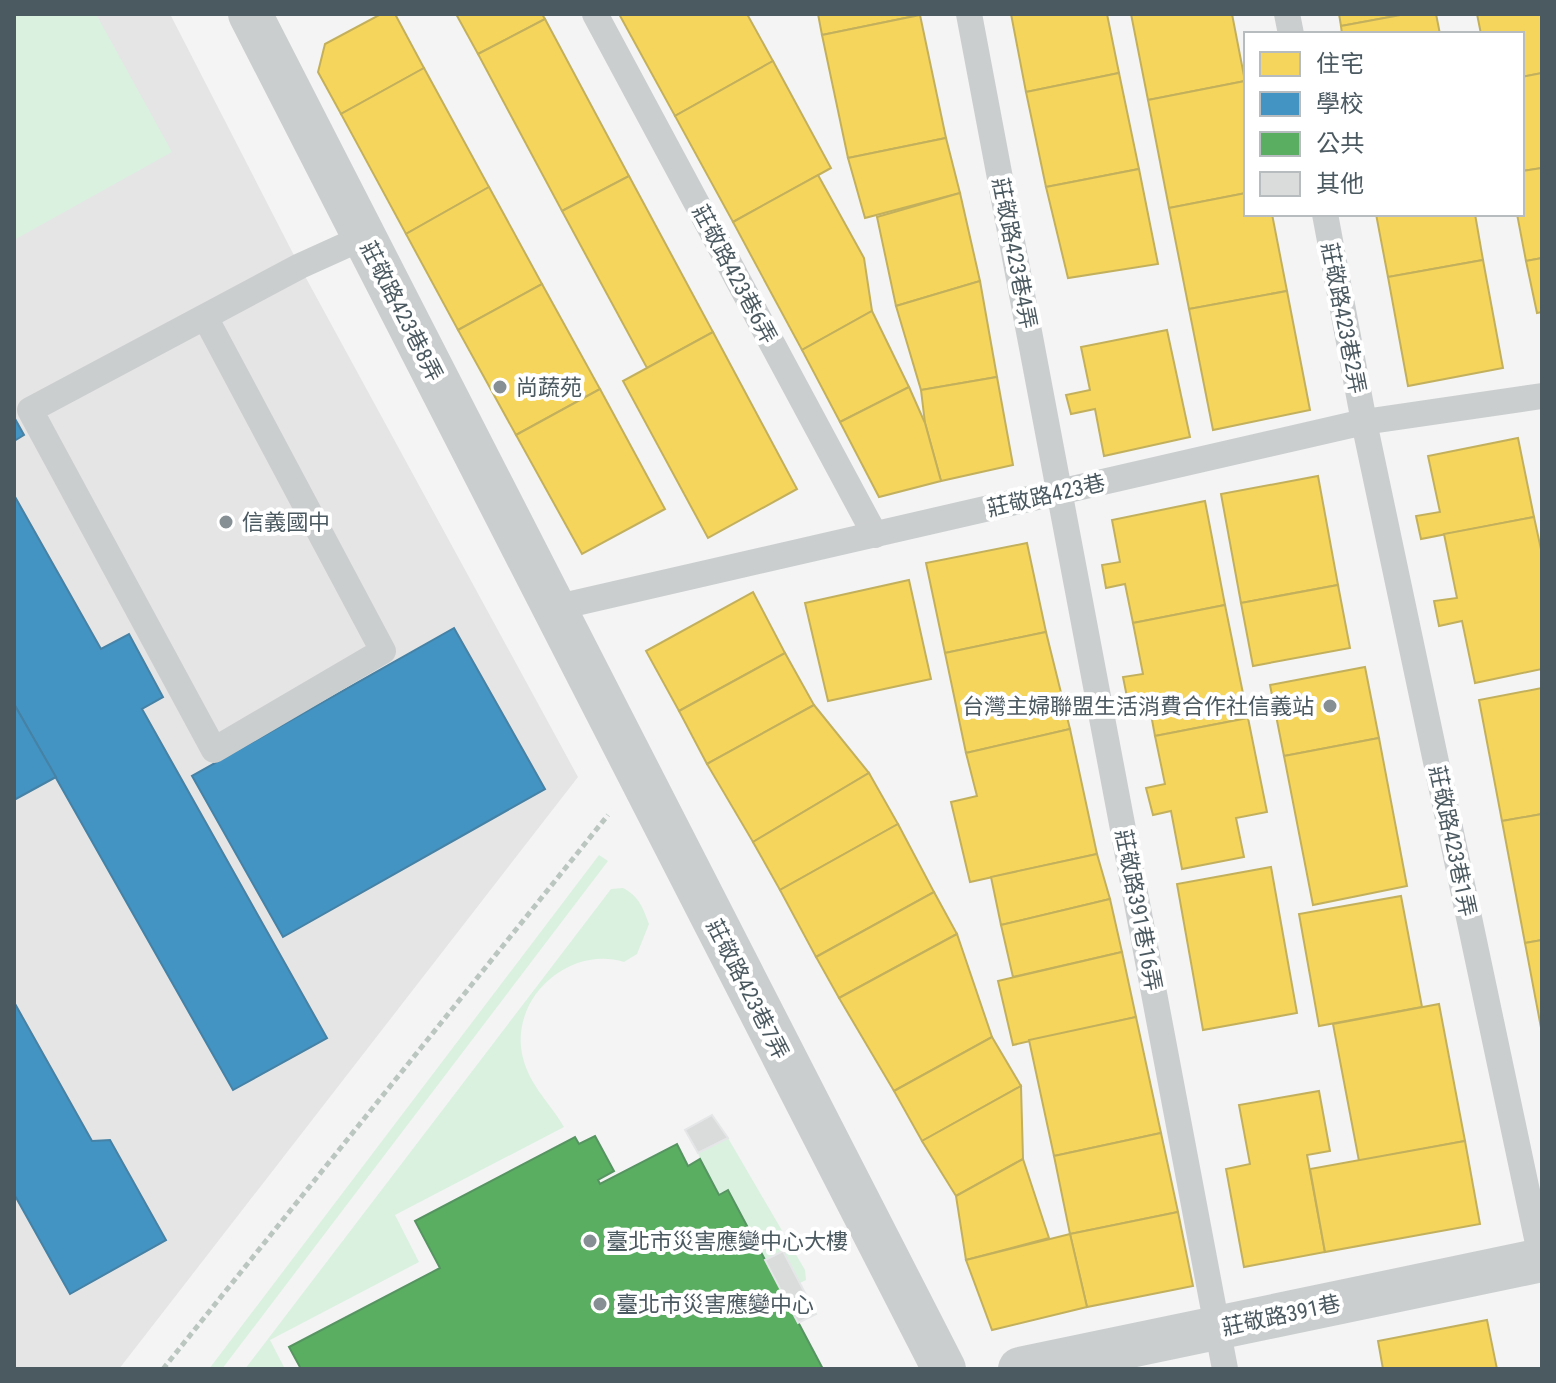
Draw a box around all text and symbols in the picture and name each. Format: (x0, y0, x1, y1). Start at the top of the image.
legend (1244, 32, 1524, 216)
text: 住宅 (1316, 50, 1364, 78)
text: 學校 (1316, 90, 1364, 118)
text: 公共 (1316, 130, 1364, 158)
text: 其他 (1316, 170, 1364, 198)
street label: 莊敬路423巷4弄 (988, 175, 1041, 331)
street label: 莊敬路423巷6弄 (688, 201, 782, 348)
street label: 莊敬路423巷8弄 (356, 237, 448, 385)
street label: 莊敬路423巷2弄 (1317, 240, 1370, 396)
place label: 尚蔬苑 (516, 375, 582, 400)
marker: 尚蔬苑 (491, 378, 509, 396)
street label: 莊敬路423巷 (985, 470, 1108, 521)
place label: 信義國中 (242, 510, 330, 535)
marker: 信義國中 (217, 513, 235, 531)
place label: 台灣主婦聯盟生活消費合作社信義站 (962, 694, 1314, 719)
marker: 台灣主婦聯盟生活消費合作社信義站 (1321, 697, 1339, 715)
street label: 莊敬路423巷1弄 (1424, 763, 1481, 919)
street label: 莊敬路391巷16弄 (1111, 827, 1166, 993)
street label: 莊敬路423巷7弄 (702, 915, 794, 1063)
place label: 臺北市災害應變中心大樓 (606, 1229, 848, 1254)
marker: 臺北市災害應變中心大樓 (581, 1232, 599, 1250)
street label: 莊敬路391巷 (1220, 1291, 1343, 1340)
place label: 臺北市災害應變中心 (616, 1292, 814, 1317)
marker: 臺北市災害應變中心 (591, 1295, 609, 1313)

